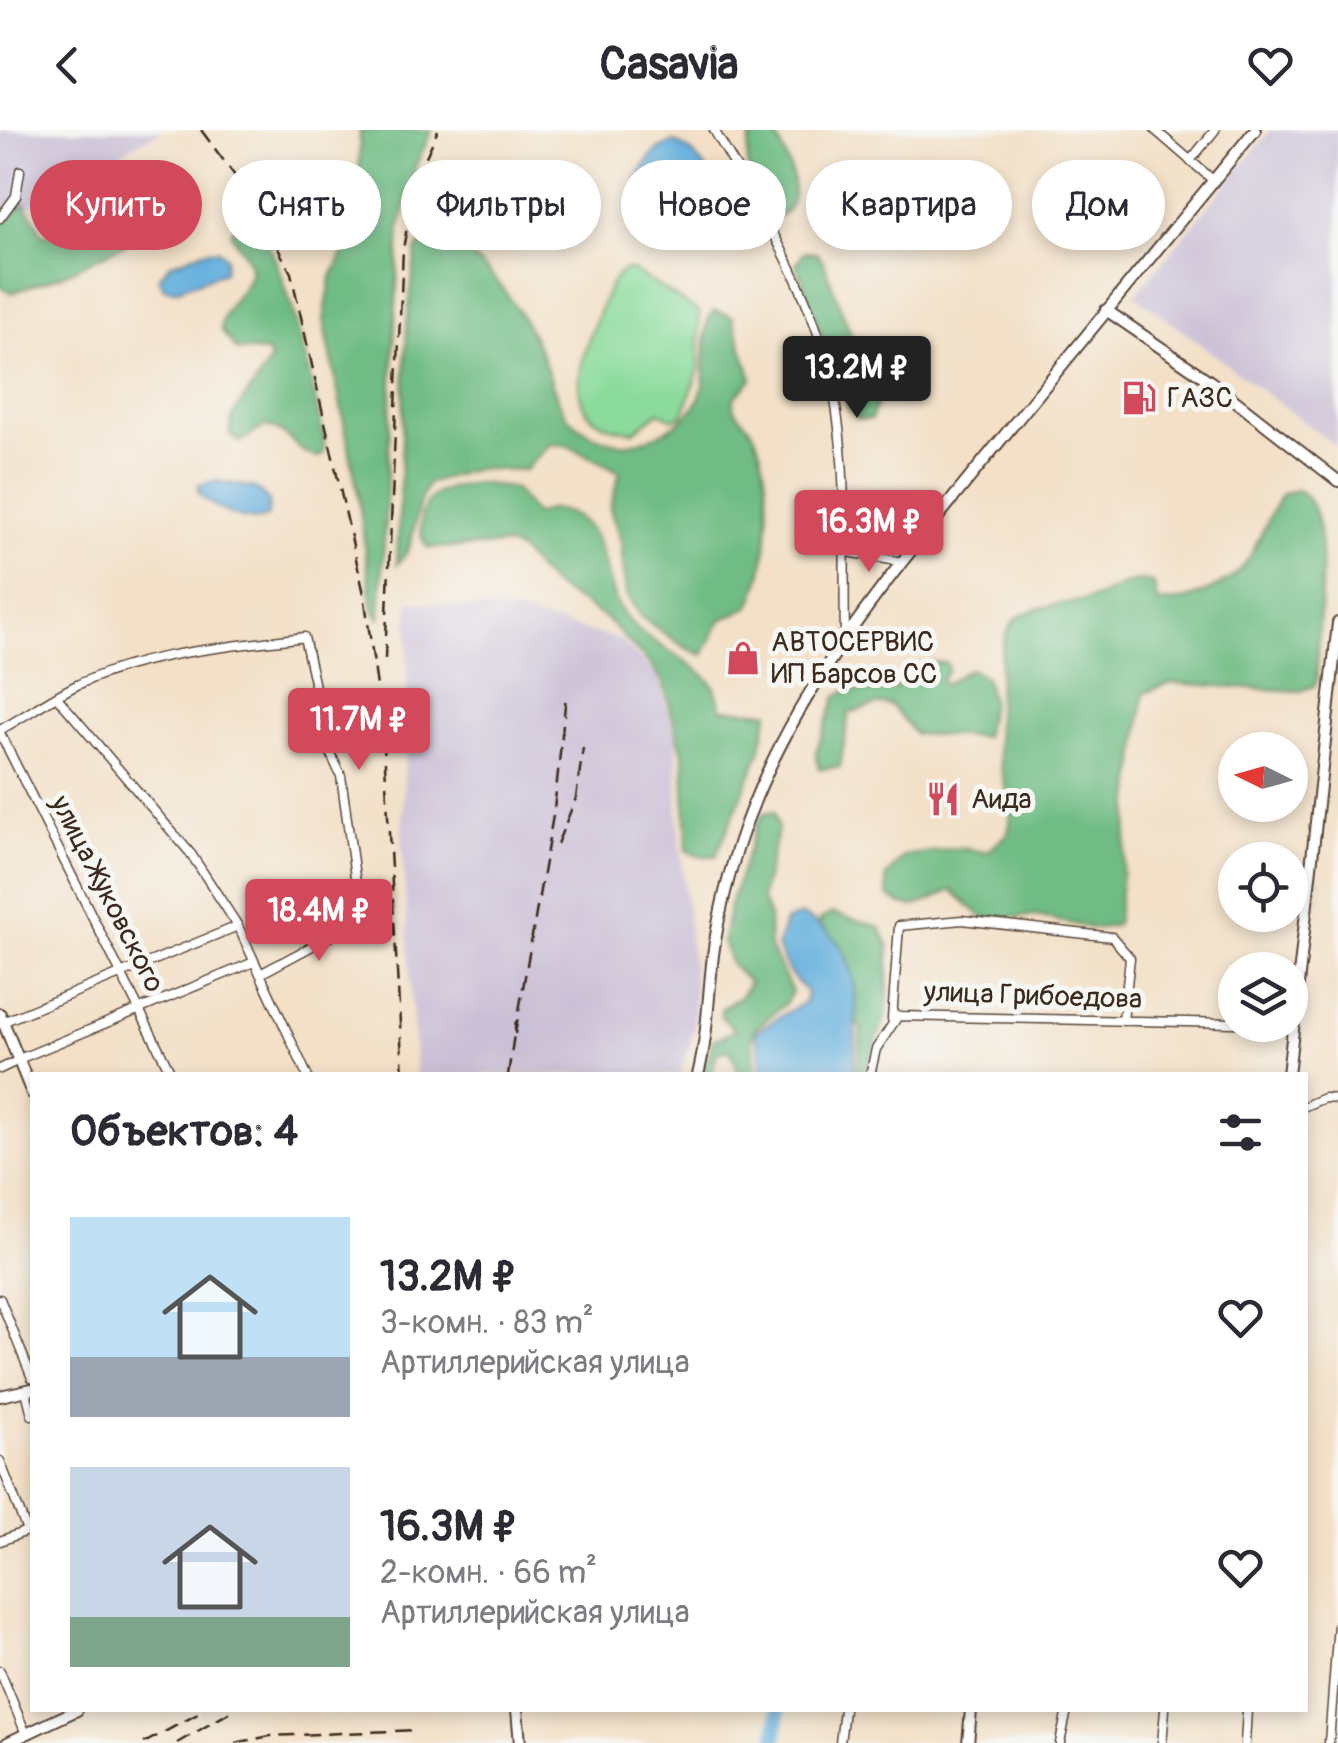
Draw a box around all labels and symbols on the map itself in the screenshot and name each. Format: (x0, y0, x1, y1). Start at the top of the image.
pin: 13.2M ₽ (765, 336, 949, 421)
fuel station icon: ГАЗС (1120, 379, 1158, 417)
place label: ГАЗС (1167, 381, 1233, 416)
pin: 16.3M ₽ (777, 490, 961, 575)
place label: АВТОСЕРВИС ИП Барсов СС (771, 625, 937, 692)
shop icon: АВТОСЕРВИС ИП Барсов СС (724, 639, 762, 677)
pin: 11.7M ₽ (267, 688, 451, 773)
north arrow (1218, 732, 1308, 822)
restaurant icon: Аида (924, 780, 962, 818)
place label: Аида (971, 782, 1031, 817)
street label: улица Жуковского (42, 789, 172, 998)
pin: 18.4M ₽ (227, 879, 411, 964)
street label: улица Грибоедова (922, 975, 1143, 1017)

